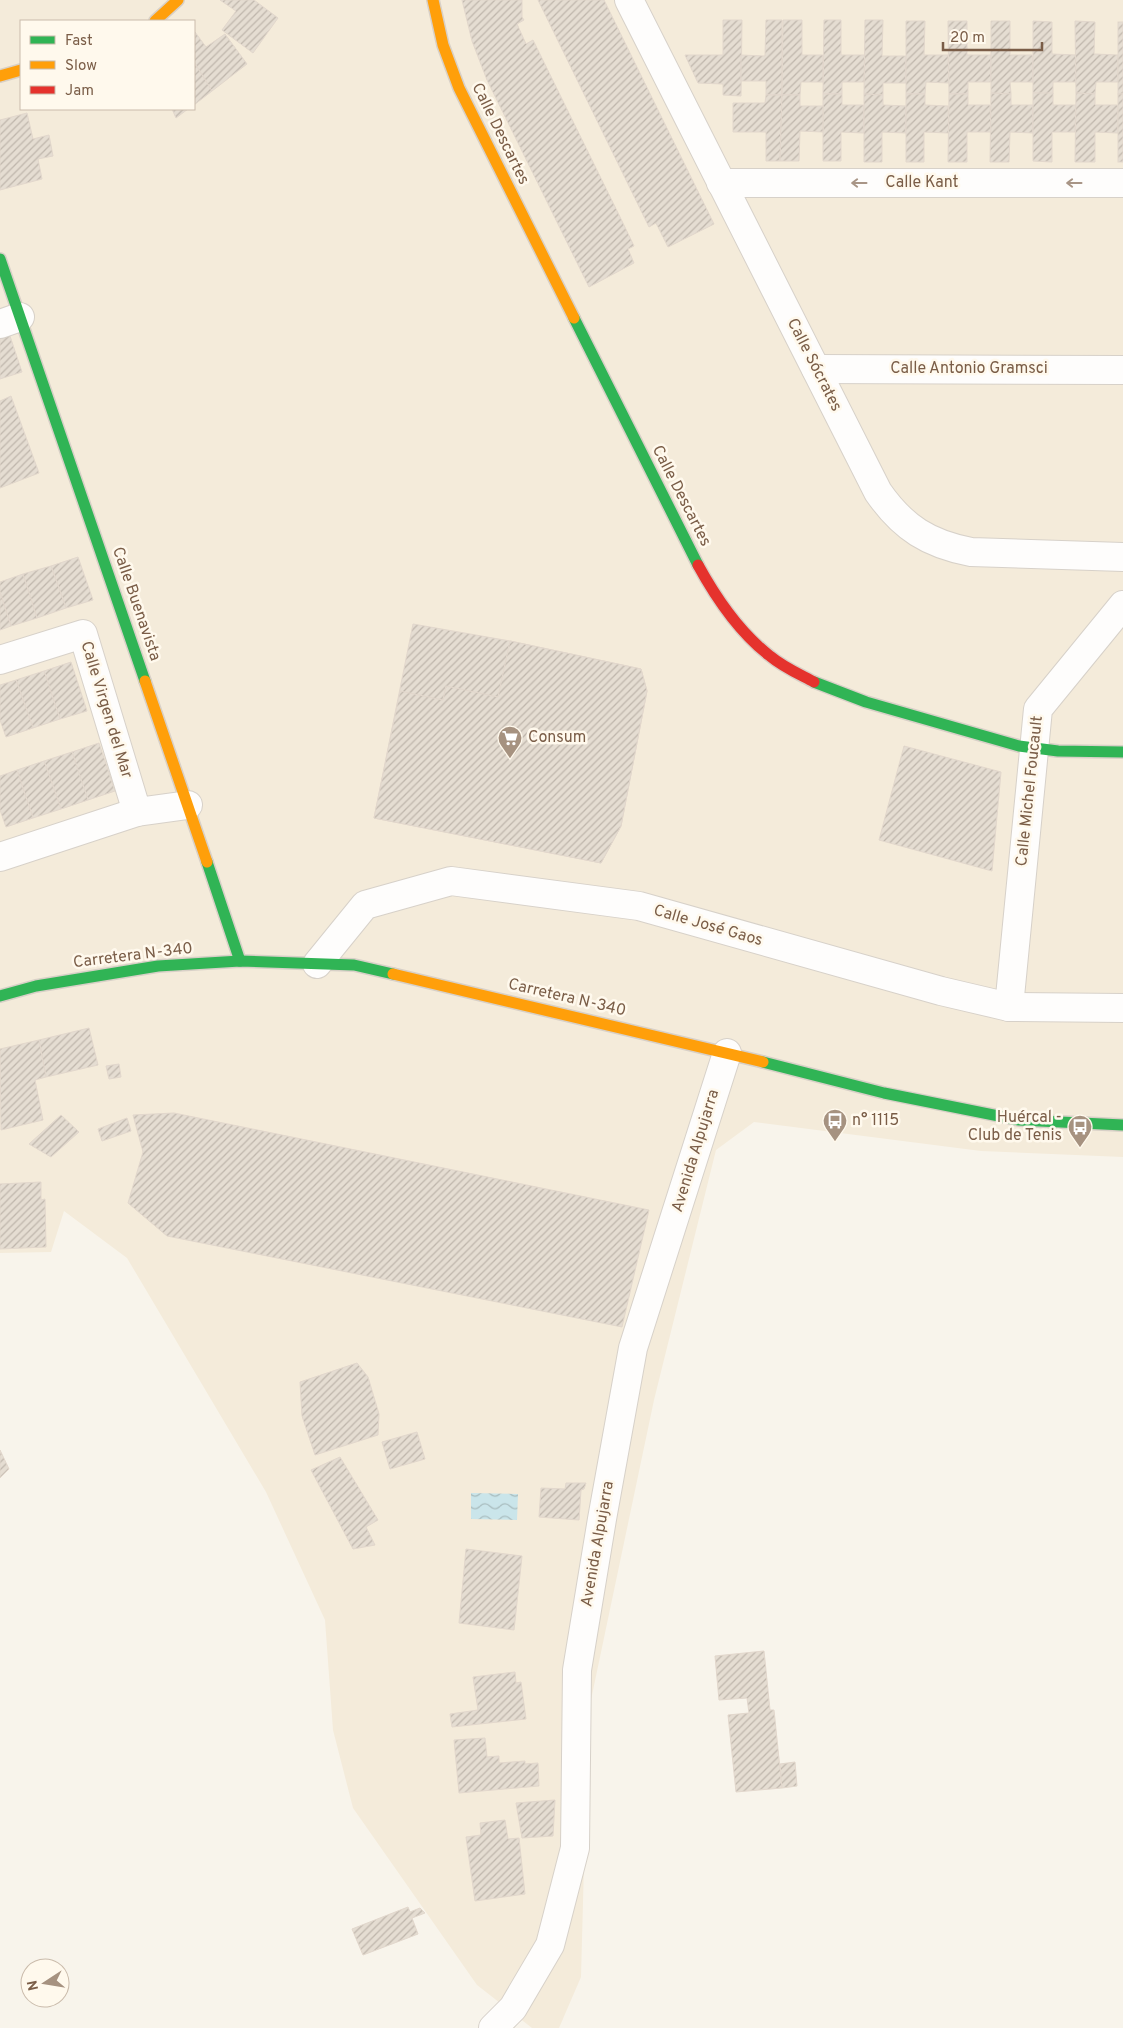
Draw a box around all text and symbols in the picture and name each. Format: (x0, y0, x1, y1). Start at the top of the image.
legend (20, 20, 195, 110)
scale bar (943, 20, 1042, 52)
text: 20 m (950, 29, 985, 48)
text: Fast (65, 32, 93, 51)
text: Slow (65, 57, 97, 76)
street label: Calle Descartes (467, 80, 533, 188)
text: Jam (65, 82, 94, 101)
street label: Calle Kant (885, 173, 959, 193)
one-way arrow (852, 178, 868, 188)
one-way arrow (1067, 178, 1083, 188)
street label: Calle Sócrates (782, 315, 846, 415)
street label: Calle Antonio Gramsci (890, 359, 1048, 379)
street label: Calle Descartes (647, 442, 715, 550)
street label: Calle Buenavista (107, 544, 165, 664)
street label: Calle Virgen del Mar (76, 639, 136, 781)
street label: Calle Michel Foucault (1012, 715, 1048, 867)
supermarket icon: Consum (497, 725, 523, 759)
place label: Consum (528, 728, 586, 748)
street label: Calle José Gaos (651, 901, 765, 951)
street label: Carretera N-340 (72, 939, 194, 973)
street label: Carretera N-340 (506, 975, 628, 1021)
street label: Avenida Alpujarra (668, 1087, 724, 1215)
bus stop icon: n° 1115 (822, 1108, 848, 1142)
place label: Huércal - Club de Tenis (968, 1108, 1062, 1146)
place label: n° 1115 (852, 1111, 899, 1131)
bus stop icon: Huércal - Club de Tenis (1067, 1114, 1093, 1148)
street label: Avenida Alpujarra (577, 1480, 619, 1608)
north arrow (20, 1958, 70, 2008)
text: N (24, 1979, 43, 1992)

